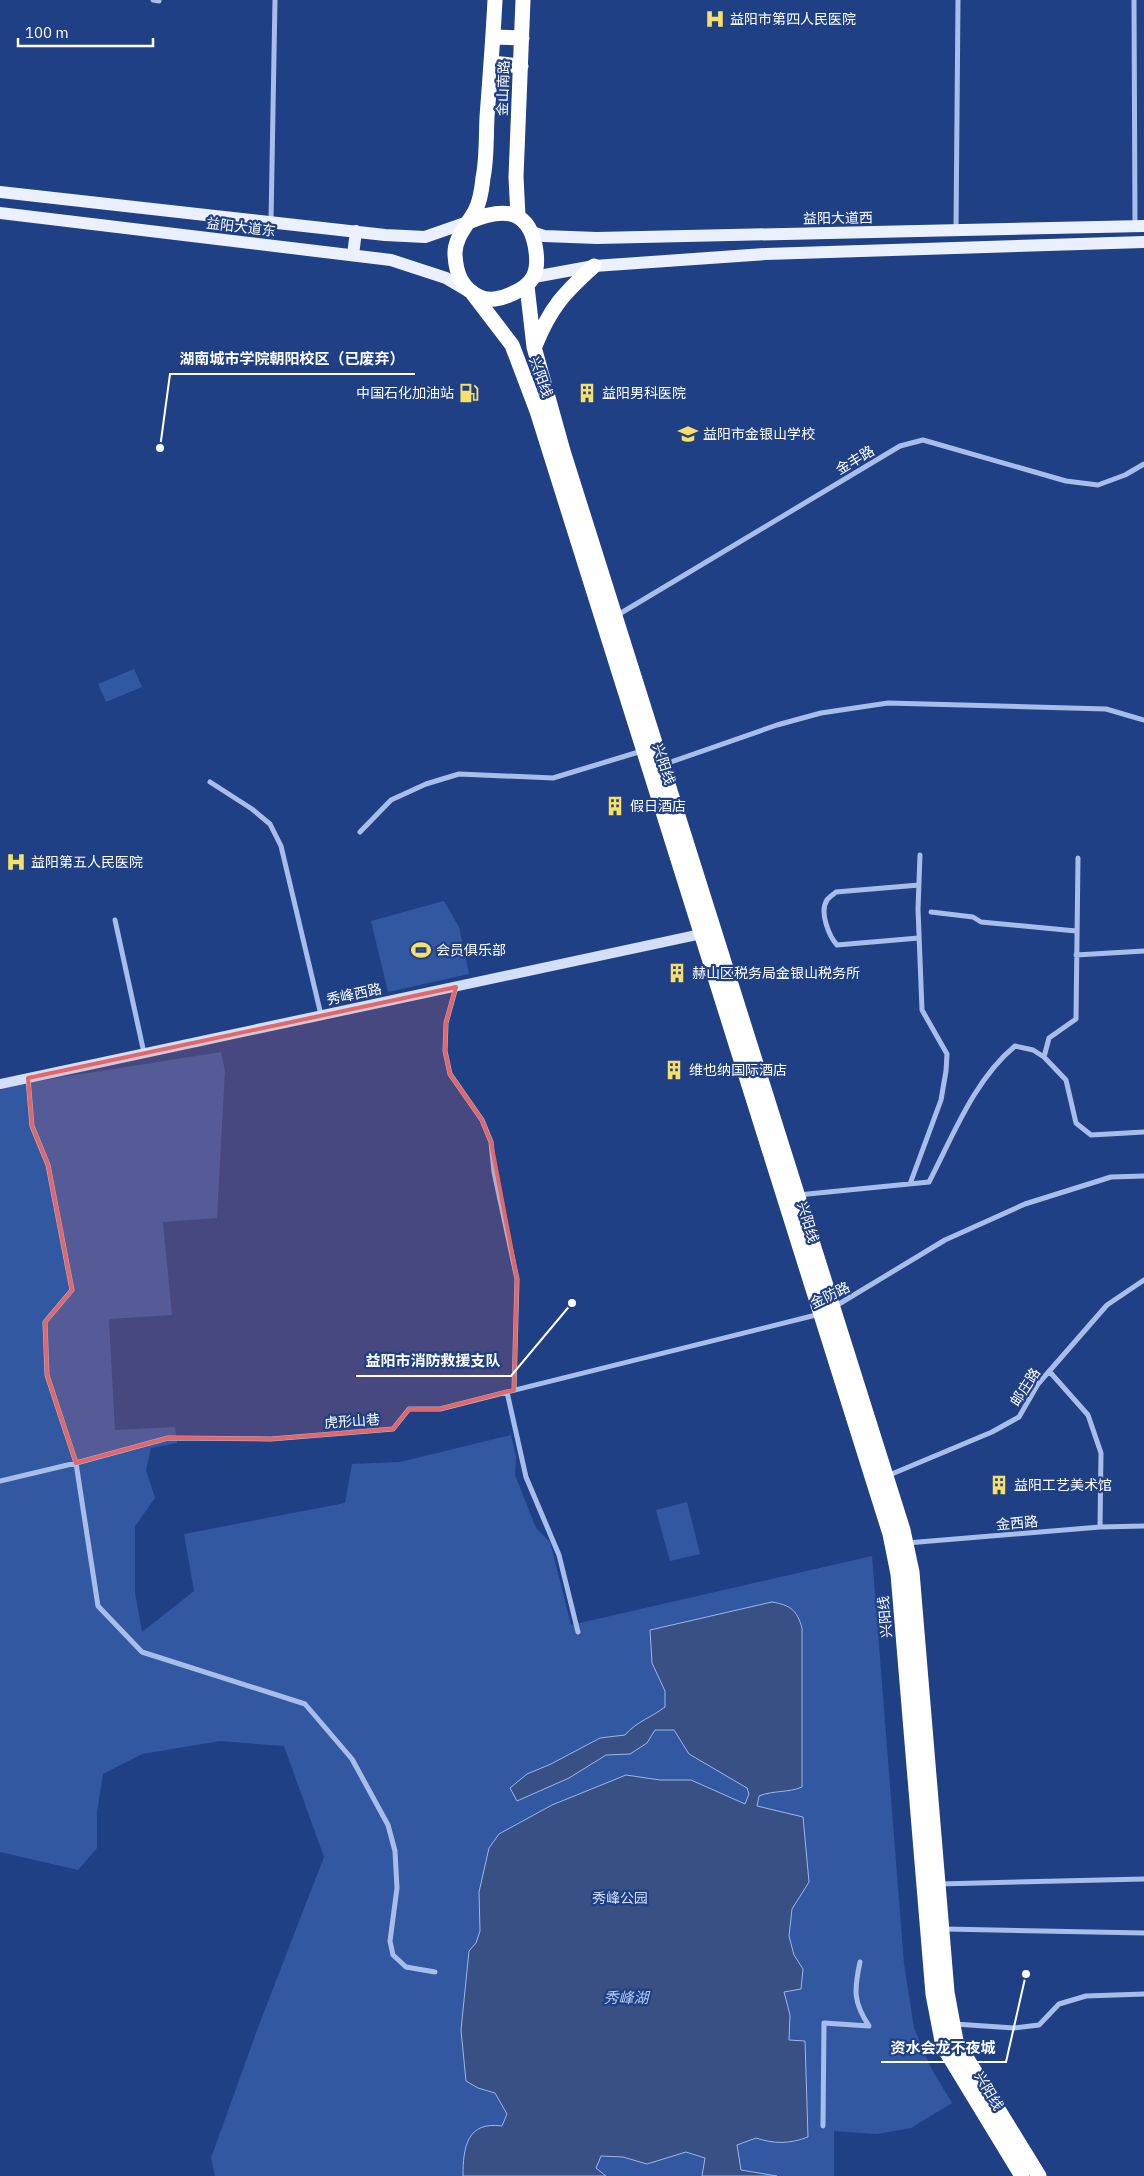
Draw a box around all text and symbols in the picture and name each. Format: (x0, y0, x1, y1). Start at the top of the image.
hospital icon: 益阳市第四人民医院 (704, 8, 726, 30)
place label: 益阳市第四人民医院 (730, 10, 856, 28)
scale bar (18, 15, 152, 47)
text: 100 m (25, 23, 69, 42)
street label: 金山南路 (493, 60, 513, 116)
street label: 益阳大道西 (803, 208, 873, 228)
street label: 益阳大道东 (205, 214, 277, 240)
callout: 湖南城市学院朝阳校区（已废弃） (170, 344, 415, 374)
text: 湖南城市学院朝阳校区（已废弃） (179, 349, 405, 368)
street label: 兴阳线 (525, 354, 557, 400)
fuel station icon: 中国石化加油站 (458, 382, 480, 404)
building icon: 益阳男科医院 (576, 382, 598, 404)
place label: 中国石化加油站 (356, 384, 454, 402)
place label: 益阳男科医院 (602, 384, 686, 402)
school or university icon: 益阳市金银山学校 (677, 423, 699, 445)
place label: 益阳市金银山学校 (703, 425, 815, 443)
street label: 金丰路 (832, 441, 878, 479)
street label: 兴阳线 (649, 741, 679, 787)
building icon: 假日酒店 (604, 795, 626, 817)
place label: 假日酒店 (630, 797, 686, 815)
hospital icon: 益阳第五人民医院 (5, 851, 27, 873)
place label: 益阳第五人民医院 (31, 853, 143, 871)
sports icon: 会员俱乐部 (410, 939, 432, 961)
place label: 会员俱乐部 (436, 941, 506, 959)
building icon: 赫山区税务局金银山税务所 (666, 962, 688, 984)
place label: 赫山区税务局金银山税务所 (692, 964, 860, 982)
street label: 秀峰西路 (325, 979, 383, 1009)
building icon: 维也纳国际酒店 (663, 1059, 685, 1081)
place label: 维也纳国际酒店 (689, 1061, 787, 1079)
street label: 兴阳线 (793, 1199, 823, 1245)
street label: 金防路 (807, 1278, 853, 1312)
callout: 益阳市消防救援支队 (356, 1346, 511, 1376)
text: 益阳市消防救援支队 (365, 1351, 501, 1370)
street label: 邮庄路 (1006, 1364, 1044, 1410)
street label: 虎形山巷 (323, 1410, 381, 1432)
building icon: 益阳工艺美术馆 (988, 1474, 1010, 1496)
place label: 益阳工艺美术馆 (1014, 1476, 1112, 1494)
street label: 金西路 (995, 1512, 1039, 1534)
street label: 兴阳线 (874, 1595, 896, 1639)
park label: 秀峰公园 (592, 1889, 648, 1907)
water label: 秀峰湖 (603, 1988, 650, 2007)
callout: 资水会龙不夜城 (881, 2032, 1006, 2062)
text: 资水会龙不夜城 (890, 2038, 996, 2057)
street label: 兴阳线 (970, 2068, 1008, 2114)

